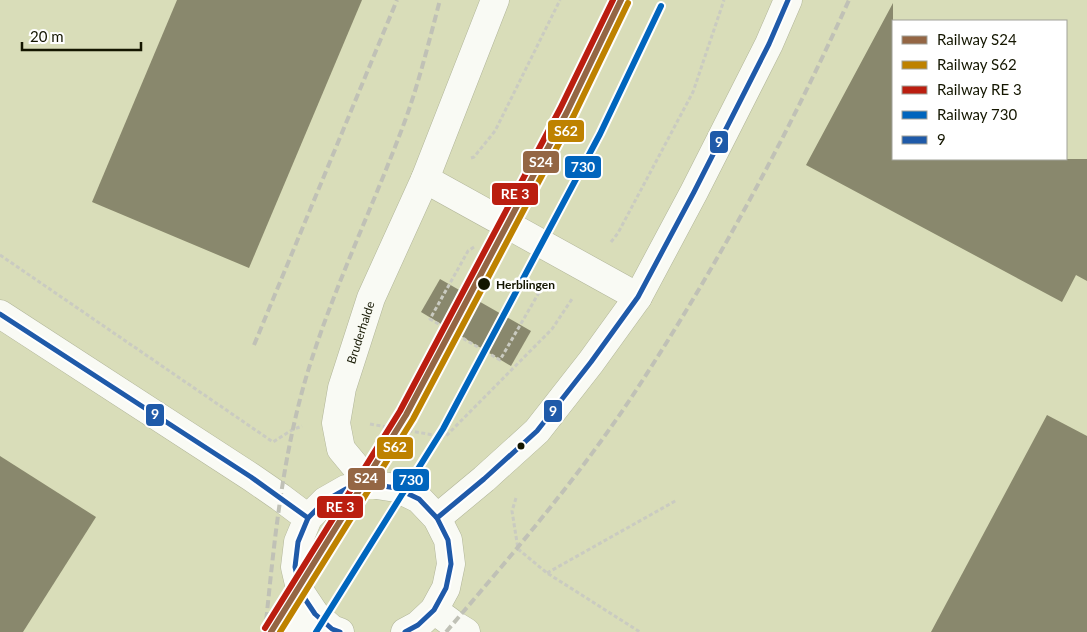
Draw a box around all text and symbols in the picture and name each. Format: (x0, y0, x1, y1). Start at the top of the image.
scale bar (22, 20, 141, 52)
legend (892, 20, 1067, 160)
text: 20 m (30, 27, 64, 45)
text: Railway S24 (937, 30, 1017, 48)
text: Railway S62 (937, 55, 1017, 73)
text: Railway RE 3 (937, 80, 1022, 98)
text: Railway 730 (937, 105, 1017, 123)
line badge: S62 (547, 119, 585, 143)
text: S62 (554, 122, 578, 139)
line badge: 9 (709, 130, 729, 154)
text: 9 (937, 130, 946, 148)
text: 9 (715, 133, 723, 150)
line badge: S24 (522, 150, 560, 174)
text: S24 (529, 153, 553, 170)
line badge: 730 (564, 155, 602, 179)
text: 730 (571, 158, 595, 175)
line badge: RE 3 (491, 182, 539, 206)
text: RE 3 (501, 185, 529, 202)
marker: Herblingen (476, 276, 492, 292)
place label: Herblingen (496, 277, 555, 292)
street label: Bruderhalde (343, 299, 377, 365)
line badge: 9 (543, 399, 563, 423)
text: 9 (549, 402, 557, 419)
line badge: 9 (145, 403, 165, 427)
text: 9 (151, 405, 159, 422)
line badge: S62 (376, 436, 414, 460)
text: S62 (383, 438, 407, 455)
unlabelled marker (516, 441, 526, 451)
line badge: S24 (347, 467, 386, 491)
line badge: 730 (392, 468, 430, 492)
text: S24 (354, 469, 378, 486)
text: 730 (399, 471, 423, 488)
line badge: RE 3 (316, 495, 364, 519)
text: RE 3 (326, 498, 354, 515)

